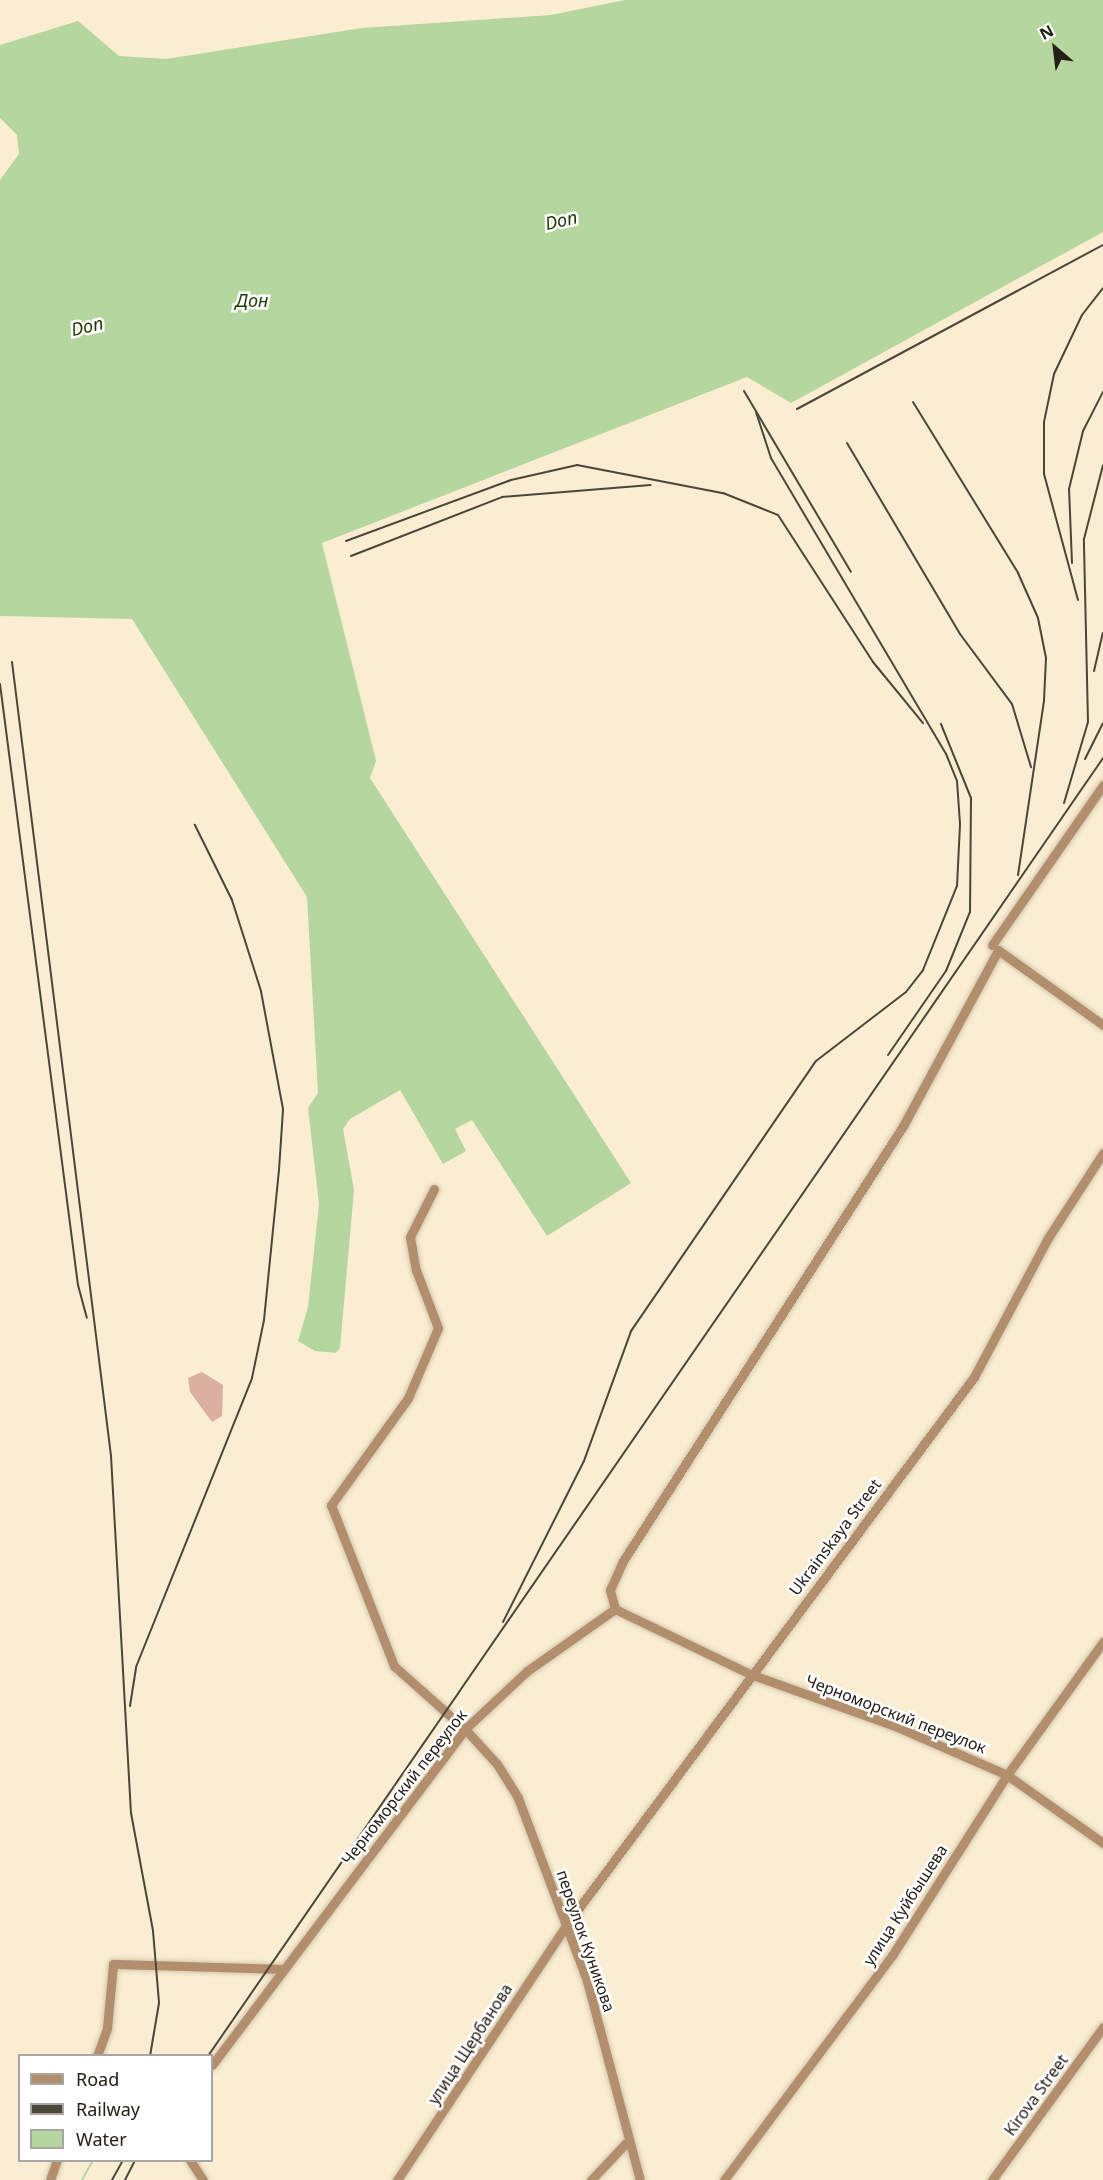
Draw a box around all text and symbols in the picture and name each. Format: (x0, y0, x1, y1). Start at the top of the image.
north arrow (1025, 18, 1085, 78)
text: N (1036, 19, 1057, 45)
water label: Don (543, 206, 579, 234)
water label: Дон (236, 289, 268, 311)
water label: Don (69, 312, 105, 340)
street label: Ukrainskaya Street (785, 1475, 885, 1599)
street label: Черноморский переулок (803, 1671, 989, 1757)
street label: Черноморский переулок (337, 1705, 471, 1869)
street label: улица Куйбышева (859, 1841, 951, 1969)
street label: переулок Куникова (553, 1868, 619, 2014)
street label: улица Щербанова (424, 1980, 516, 2108)
street label: Kirova Street (1000, 2051, 1072, 2139)
legend (18, 2054, 213, 2162)
text: Road (76, 2067, 119, 2091)
text: Railway (76, 2097, 140, 2121)
text: Water (76, 2127, 127, 2151)

